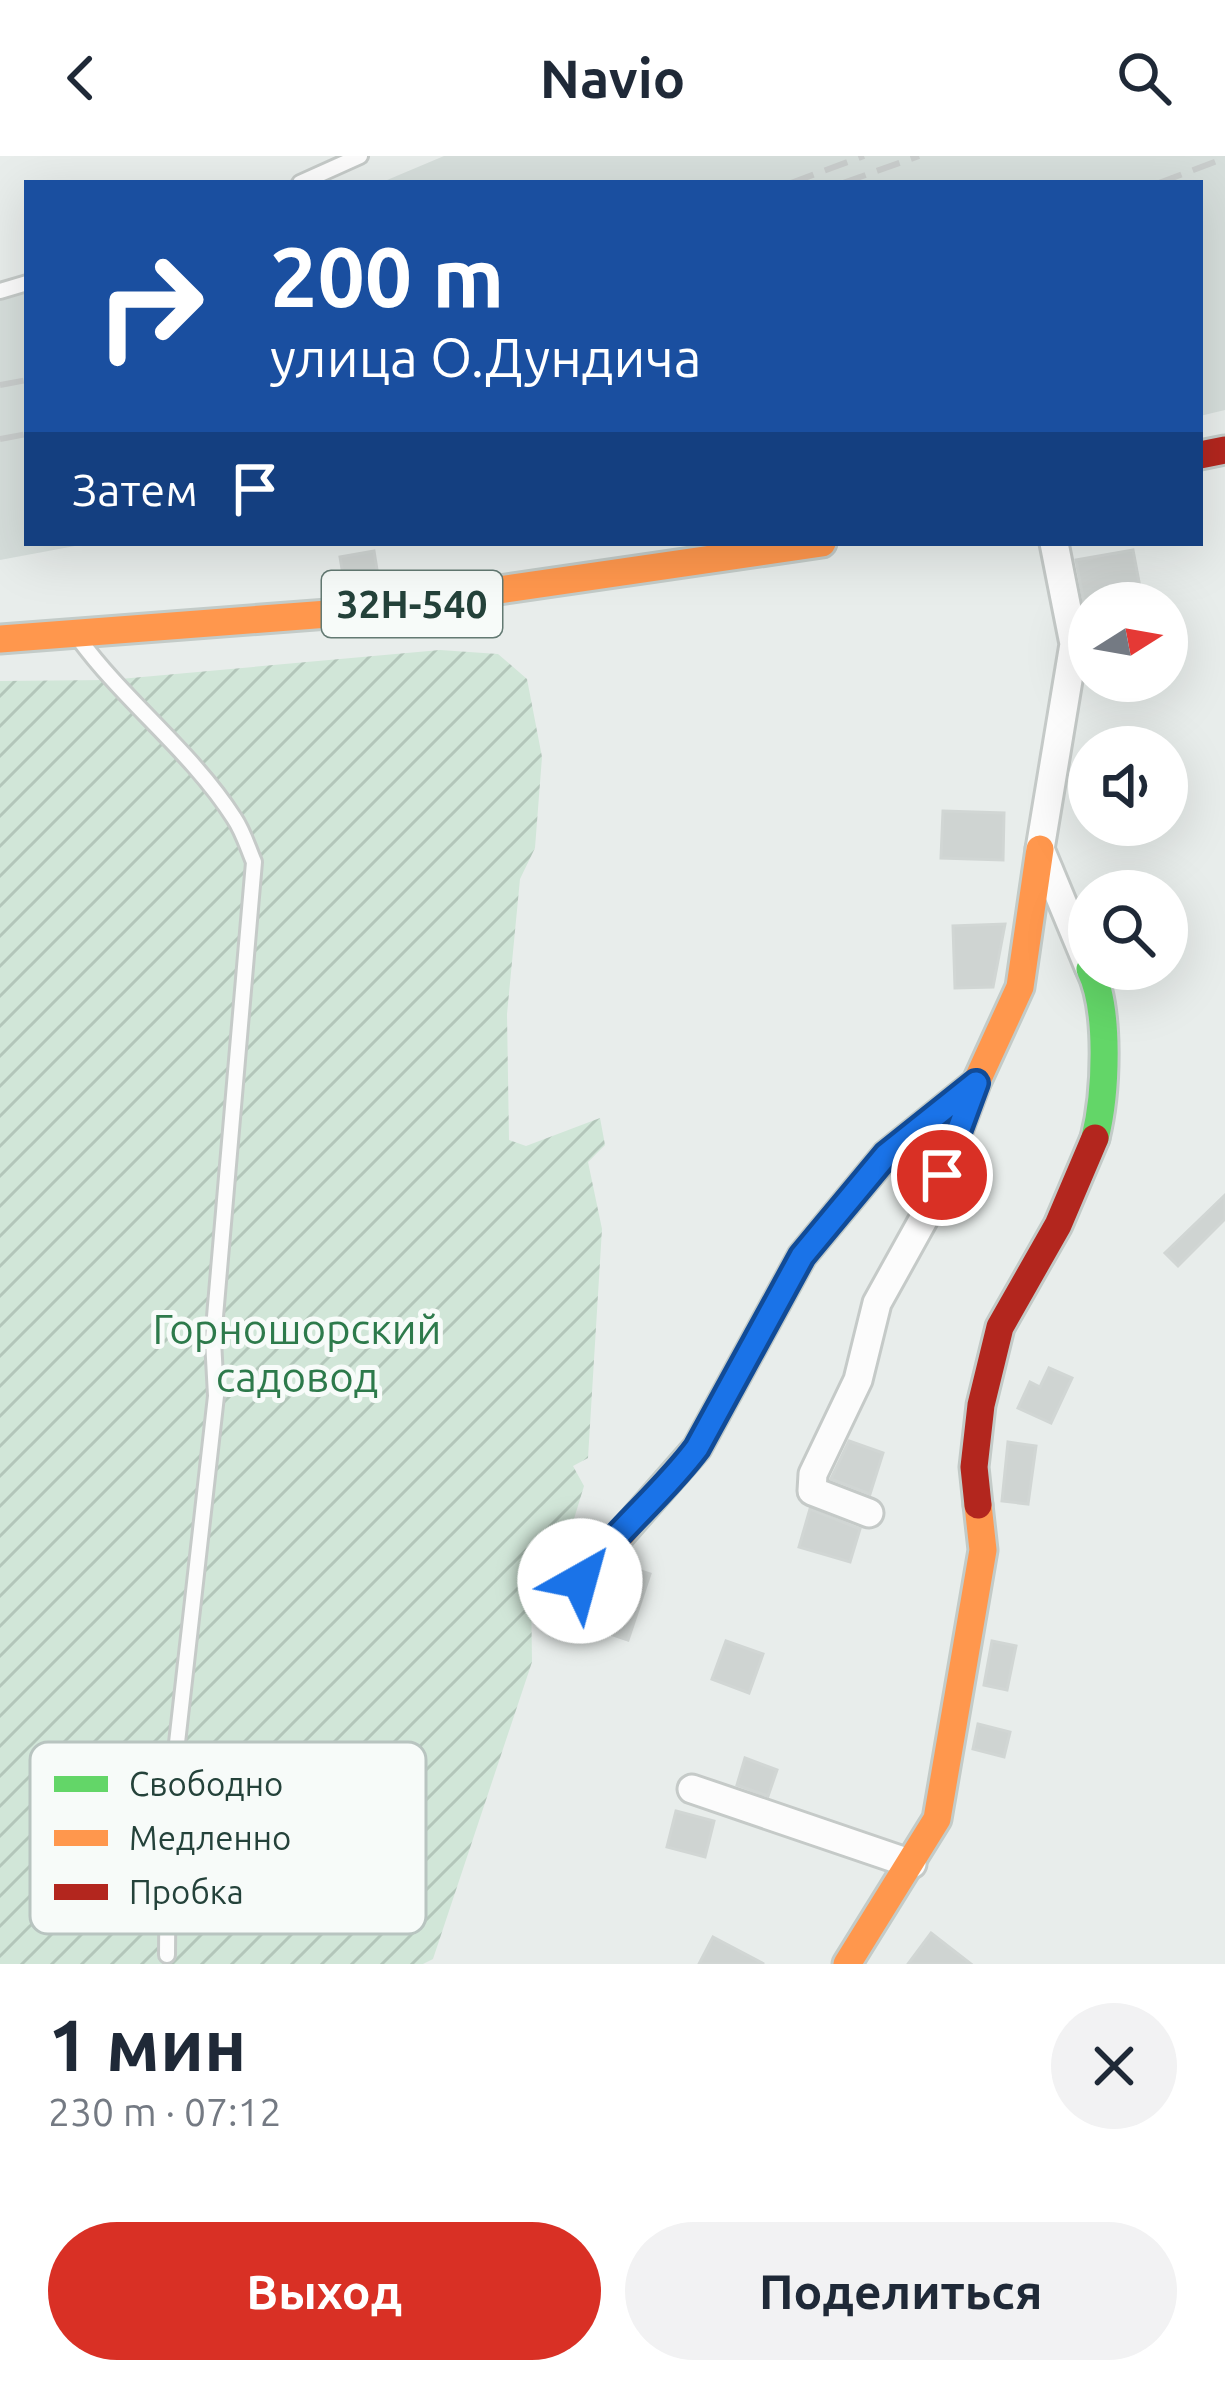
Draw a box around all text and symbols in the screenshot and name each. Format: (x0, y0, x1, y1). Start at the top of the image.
icon: back (48, 45, 114, 111)
icon: search (1111, 45, 1177, 111)
text: Navio (540, 48, 685, 108)
icon: right (72, 228, 228, 384)
text: 200 m (270, 229, 504, 323)
text: улица О.Дундича (270, 327, 701, 387)
icon: arrive (222, 456, 288, 522)
text: Затем (72, 464, 198, 515)
road number: 32Н-540 (322, 571, 502, 637)
north arrow (1068, 582, 1188, 702)
map controls (1068, 582, 1188, 990)
button: sound (1068, 726, 1188, 846)
button: search (1068, 870, 1188, 990)
pin (891, 1124, 993, 1226)
icon: arrive (909, 1142, 975, 1208)
park label: Горношорский садовод (152, 1305, 442, 1400)
position arrow (517, 1518, 643, 1644)
legend (30, 1742, 426, 1934)
text: Свободно (129, 1765, 283, 1802)
text: Медленно (129, 1819, 291, 1856)
text: Пробка (129, 1873, 244, 1910)
button: close (1051, 2003, 1177, 2129)
text: 1 мин (48, 2004, 247, 2085)
text: 230 m · 07:12 (48, 2090, 282, 2133)
button: Выход (48, 2222, 601, 2360)
button: Поделиться (625, 2222, 1177, 2360)

